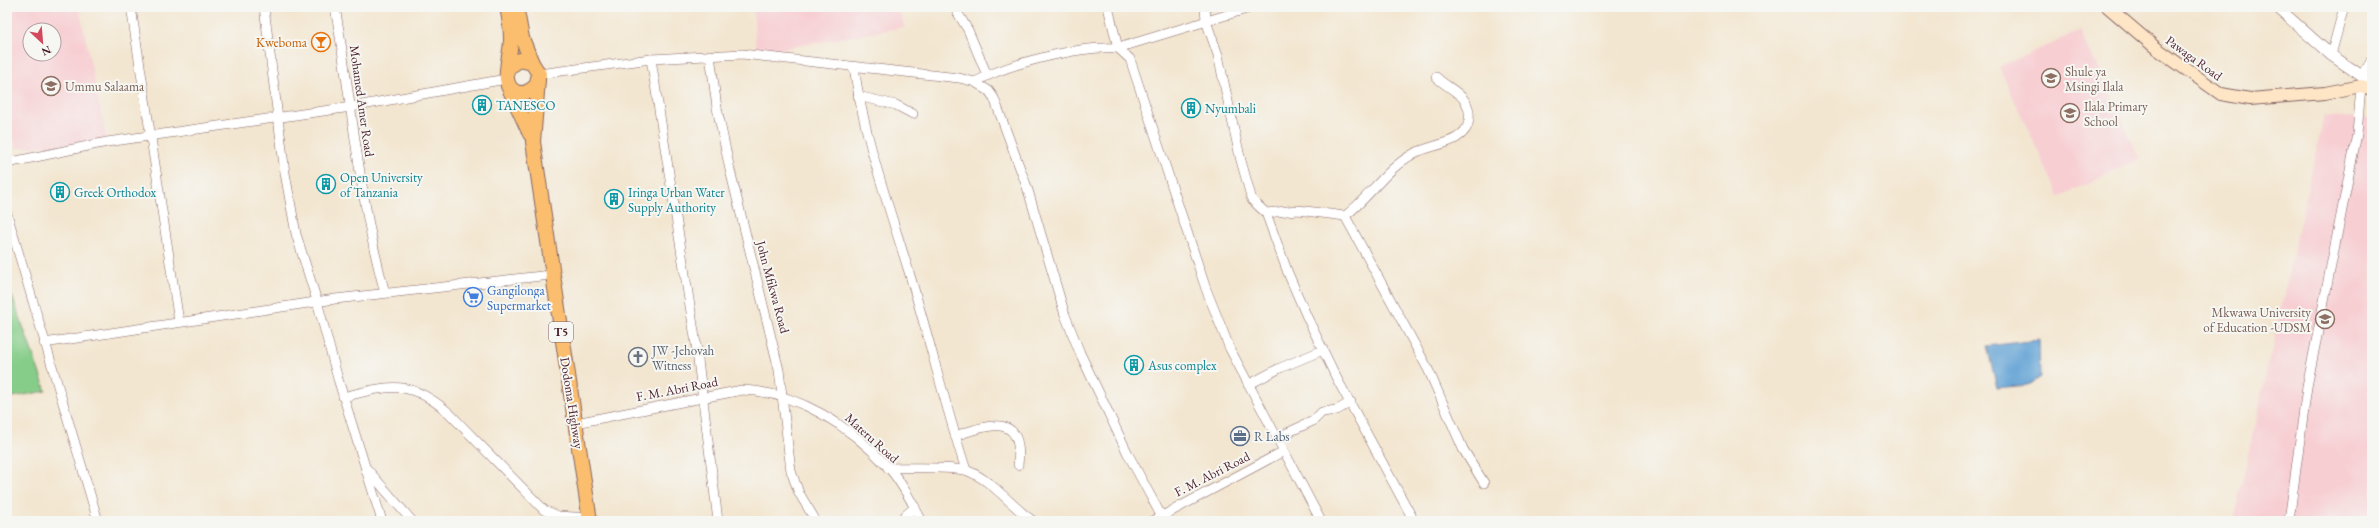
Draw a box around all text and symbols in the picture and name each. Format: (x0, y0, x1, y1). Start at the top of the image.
north arrow (22, 22, 62, 62)
bar icon: Kweboma (310, 31, 332, 53)
street label: Pawaga Road (2162, 32, 2226, 85)
place label: Kweboma (256, 34, 308, 51)
text: N (39, 43, 53, 59)
street label: Mohamed Amer Road (346, 44, 378, 158)
place label: Shule ya Msingi Ilala (2065, 63, 2124, 95)
school or university icon: Shule ya Msingi Ilala (2040, 67, 2062, 89)
school or university icon: Ummu Salaama (40, 75, 62, 97)
place label: Ummu Salaama (65, 78, 145, 95)
building icon: TANESCO (471, 94, 493, 116)
place label: TANESCO (496, 97, 556, 114)
building icon: Nyumbali (1180, 97, 1202, 119)
place label: Ilala Primary School (2084, 98, 2148, 130)
place label: Nyumbali (1205, 100, 1256, 117)
school or university icon: Ilala Primary School (2059, 102, 2081, 124)
place label: Open University of Tanzania (340, 169, 423, 201)
building icon: Open University of Tanzania (315, 173, 337, 195)
building icon: Greek Orthodox (49, 181, 71, 203)
place label: Greek Orthodox (74, 184, 157, 201)
place label: Iringa Urban Water Supply Authority (628, 184, 725, 216)
building icon: Iringa Urban Water Supply Authority (603, 188, 625, 210)
street label: John Mfikwa Road (752, 238, 794, 336)
place label: Gangilonga Supermarket (487, 282, 551, 314)
supermarket icon: Gangilonga Supermarket (462, 286, 484, 308)
place label: Mkwawa University of Education -UDSM (2203, 304, 2311, 336)
school or university icon: Mkwawa University of Education -UDSM (2314, 308, 2336, 330)
road number: T5 (549, 322, 573, 342)
place label: JW -Jehovah Witness (651, 342, 715, 374)
church icon: JW -Jehovah Witness (627, 346, 649, 368)
building icon: Asus complex (1123, 354, 1145, 376)
street label: Dodoma Highway (556, 356, 588, 450)
place label: Asus complex (1147, 357, 1217, 374)
street label: F. M. Abri Road (635, 373, 720, 405)
street label: Materu Road (841, 409, 903, 467)
office icon: R Labs (1229, 425, 1251, 447)
place label: R Labs (1254, 428, 1290, 445)
street label: F. M. Abri Road (1171, 447, 1253, 500)

